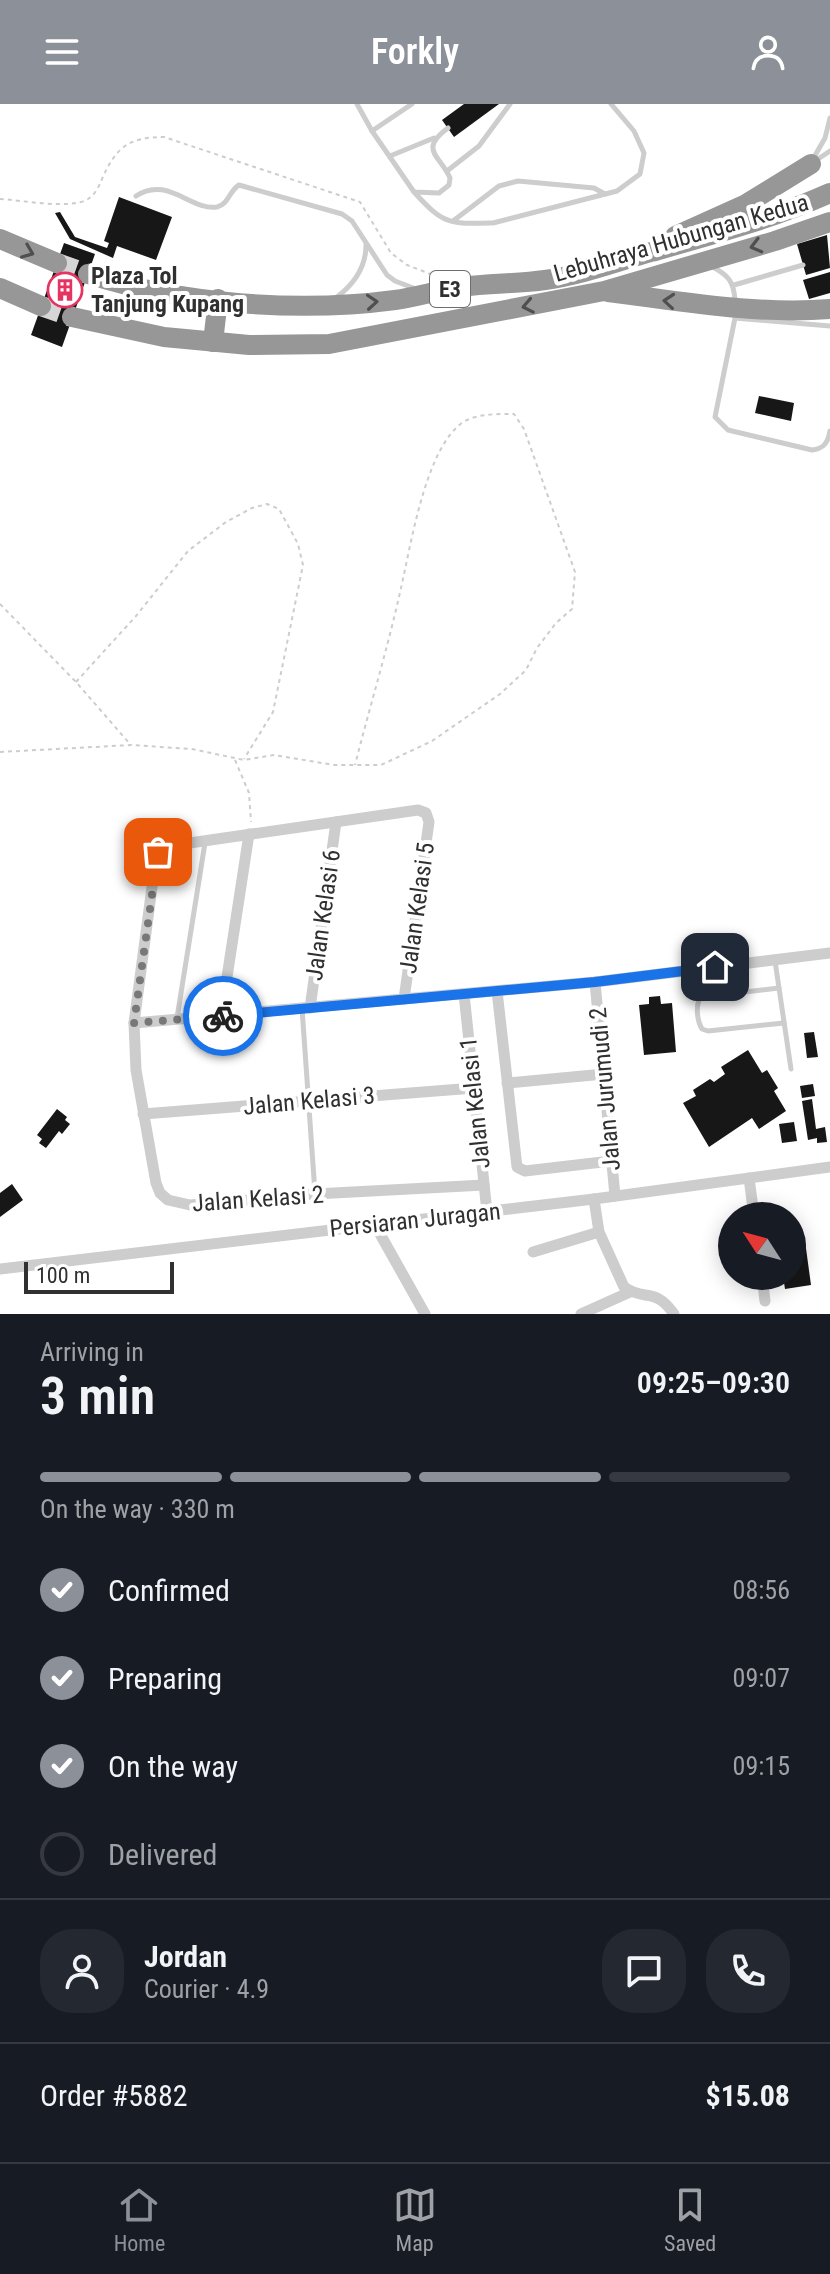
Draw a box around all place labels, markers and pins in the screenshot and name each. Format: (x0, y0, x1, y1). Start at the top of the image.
place label: Plaza Tol Tanjung Kupang (91, 262, 244, 318)
building icon: Plaza Tol Tanjung Kupang (46, 271, 84, 309)
pin (124, 818, 192, 886)
pin (681, 933, 749, 1001)

